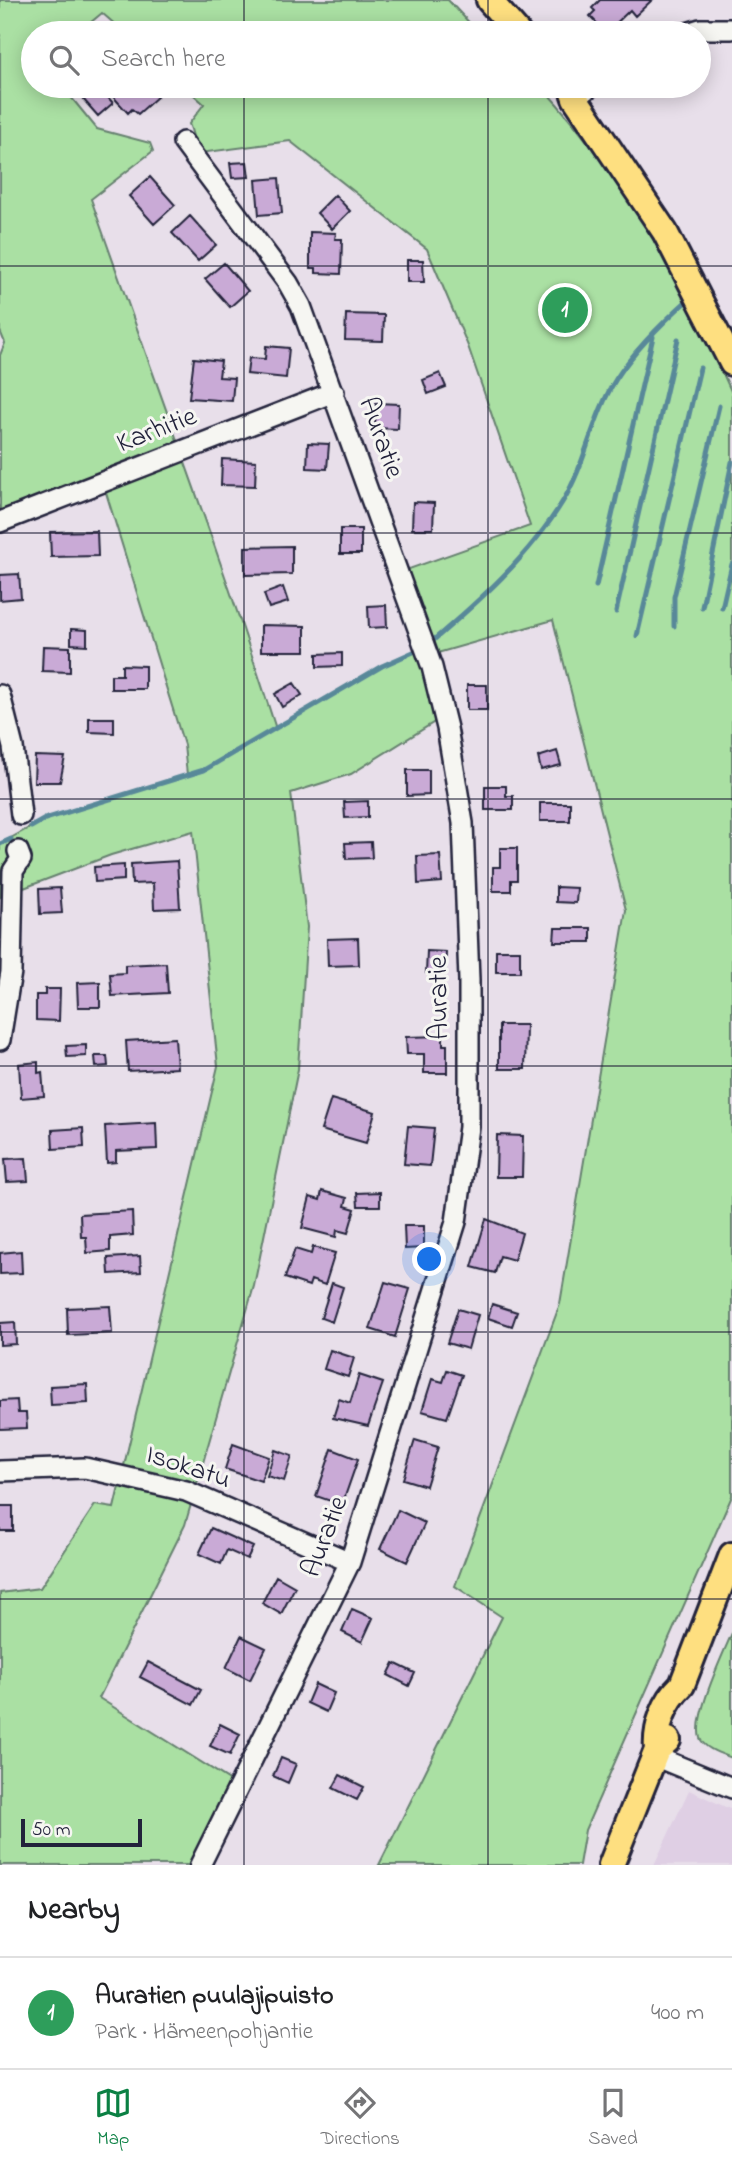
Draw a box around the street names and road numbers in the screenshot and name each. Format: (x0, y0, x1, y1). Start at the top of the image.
street label: Auratie (346, 392, 414, 485)
street label: Karhitie (111, 397, 203, 465)
street label: Auratie (419, 955, 461, 1040)
street label: Isokatu (140, 1435, 236, 1501)
street label: Auratie (292, 1490, 360, 1584)

